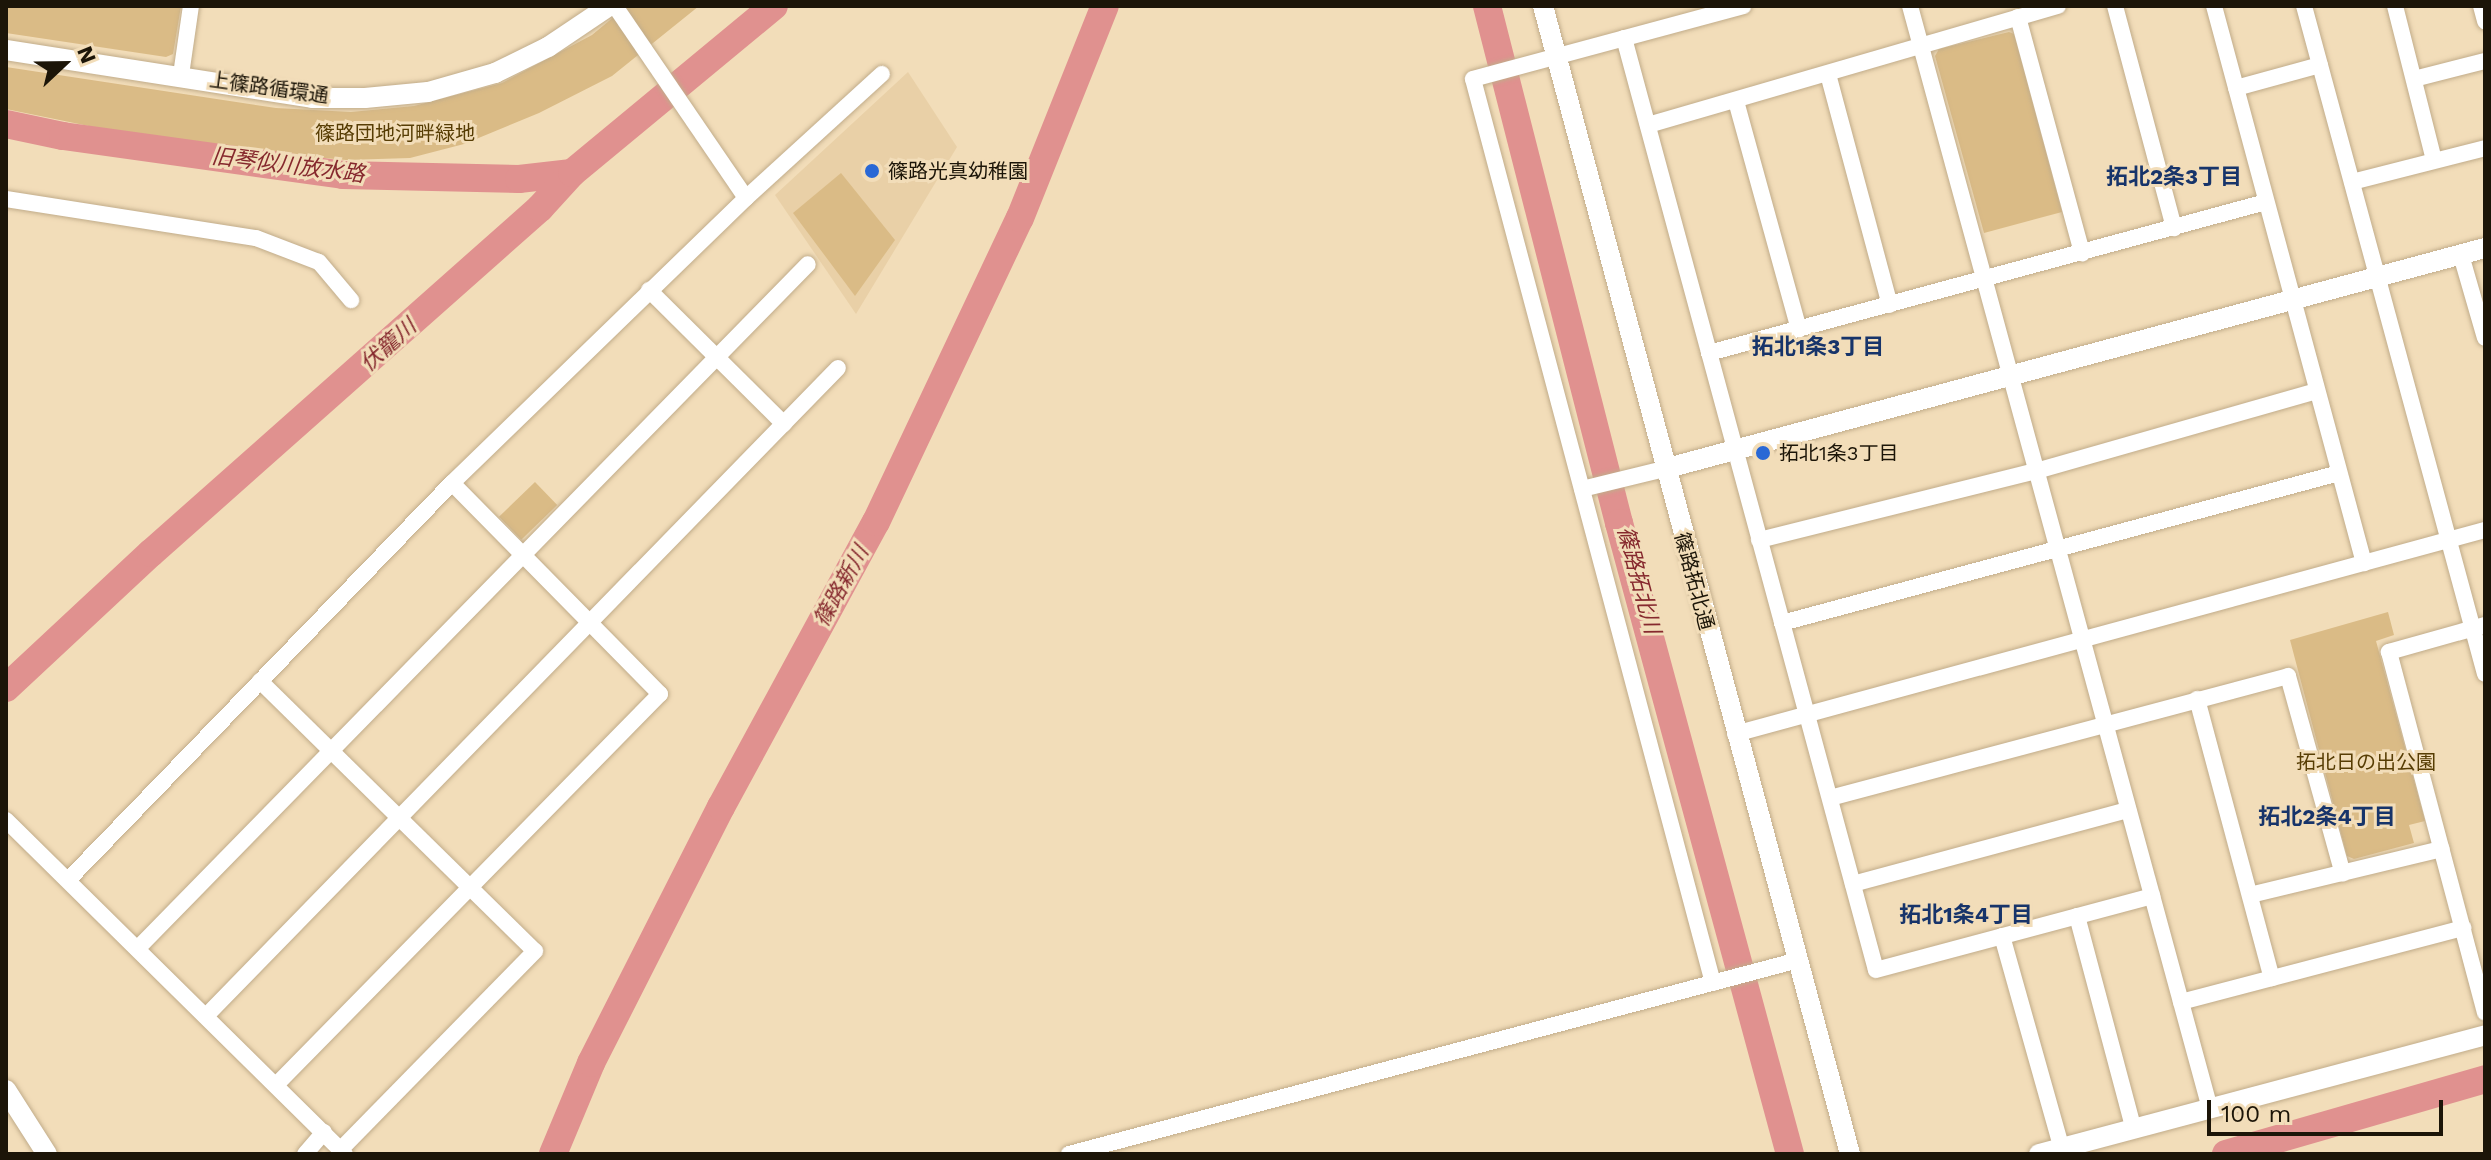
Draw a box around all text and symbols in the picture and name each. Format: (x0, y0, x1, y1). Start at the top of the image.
north arrow (24, 24, 104, 104)
text: N (72, 43, 101, 67)
street label: 上篠路循環通 (208, 68, 330, 108)
park label: 篠路団地河畔緑地 (315, 121, 475, 145)
water label: 旧琴似川放水路 (210, 143, 366, 187)
place label: 篠路光真幼稚園 (888, 159, 1028, 183)
marker: 篠路光真幼稚園 (863, 162, 881, 180)
district label: 拓北2条3丁目 (2106, 164, 2242, 190)
water label: 伏籠川 (355, 313, 421, 377)
district label: 拓北1条3丁目 (1752, 334, 1884, 360)
place label: 拓北1条3丁目 (1779, 441, 1898, 465)
marker: 拓北1条3丁目 (1754, 444, 1772, 462)
water label: 篠路拓北川 (1612, 523, 1666, 637)
street label: 篠路拓北通 (1669, 530, 1719, 632)
water label: 篠路新川 (808, 541, 874, 631)
park label: 拓北日の出公園 (2296, 750, 2436, 774)
district label: 拓北2条4丁目 (2258, 804, 2396, 830)
district label: 拓北1条4丁目 (1899, 902, 2033, 928)
scale bar (2211, 1084, 2447, 1134)
text: 100 m (2221, 1100, 2291, 1128)

